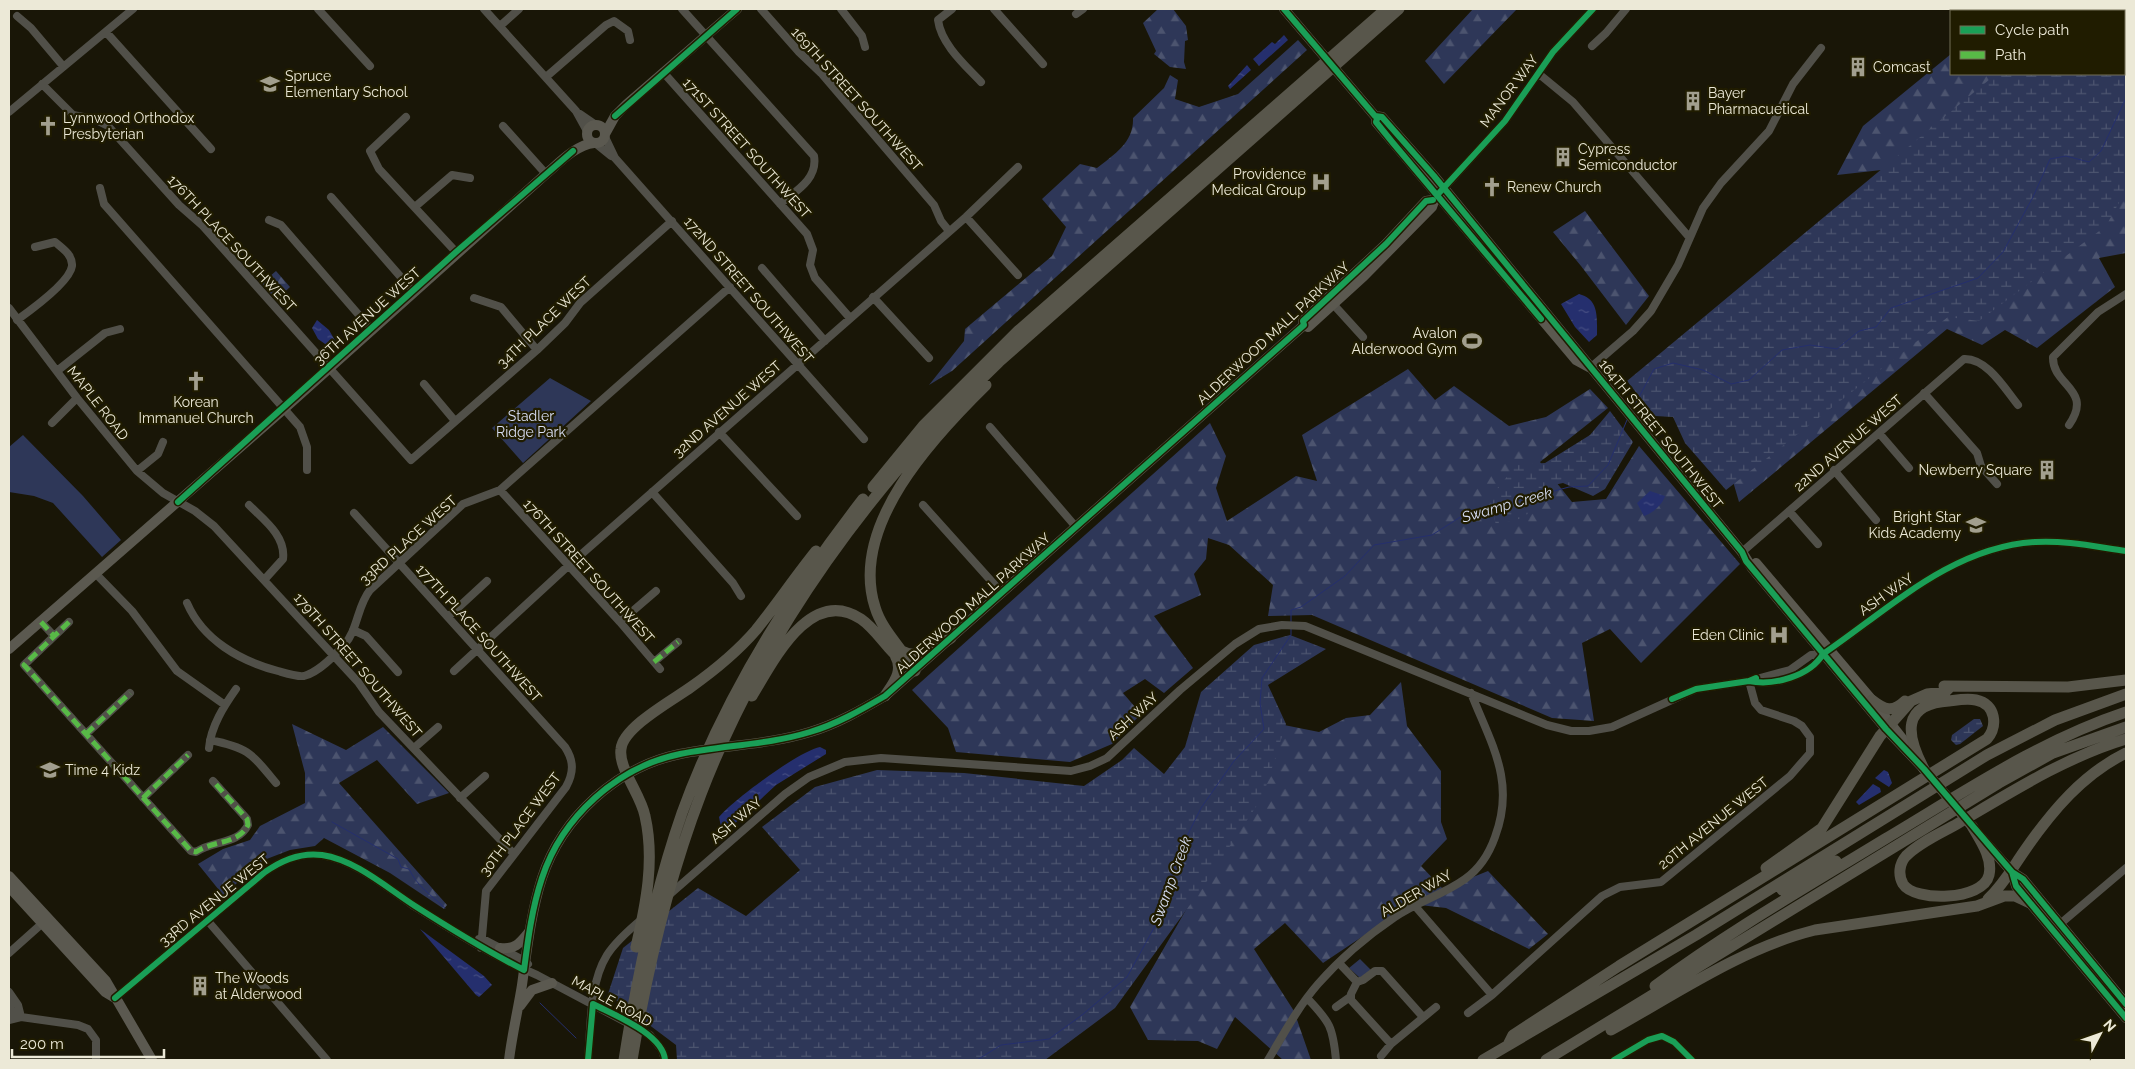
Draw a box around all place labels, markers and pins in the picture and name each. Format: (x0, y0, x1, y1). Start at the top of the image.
building icon: Comcast (1847, 56, 1869, 78)
place label: Comcast (1873, 59, 1931, 75)
place label: Spruce Elementary School (285, 68, 408, 100)
school or university icon: Spruce Elementary School (259, 73, 281, 95)
place label: Bayer Pharmacuetical (1708, 85, 1809, 117)
building icon: Bayer Pharmacuetical (1682, 90, 1704, 112)
place label: Lynnwood Orthodox Presbyterian (63, 110, 194, 142)
church icon: Lynnwood Orthodox Presbyterian (37, 115, 59, 137)
place label: Cypress Semiconductor (1578, 141, 1677, 173)
building icon: Cypress Semiconductor (1552, 146, 1574, 168)
place label: Providence Medical Group (1212, 166, 1306, 198)
hospital icon: Providence Medical Group (1310, 171, 1332, 193)
church icon: Renew Church (1481, 176, 1503, 198)
place label: Renew Church (1507, 179, 1602, 195)
place label: Avalon Alderwood Gym (1351, 325, 1457, 357)
sports icon: Avalon Alderwood Gym (1461, 330, 1483, 352)
church icon: Korean Immanuel Church (185, 370, 207, 392)
place label: Korean Immanuel Church (138, 394, 254, 426)
building icon: Newberry Square (2036, 459, 2058, 481)
place label: Newberry Square (1918, 462, 2032, 478)
place label: Bright Star Kids Academy (1869, 509, 1961, 541)
school or university icon: Bright Star Kids Academy (1965, 514, 1987, 536)
hospital icon: Eden Clinic (1768, 624, 1790, 646)
place label: Eden Clinic (1692, 627, 1764, 643)
school or university icon: Time 4 Kidz (39, 759, 61, 781)
place label: Time 4 Kidz (65, 762, 140, 778)
place label: The Woods at Alderwood (215, 970, 302, 1002)
building icon: The Woods at Alderwood (189, 975, 211, 997)

